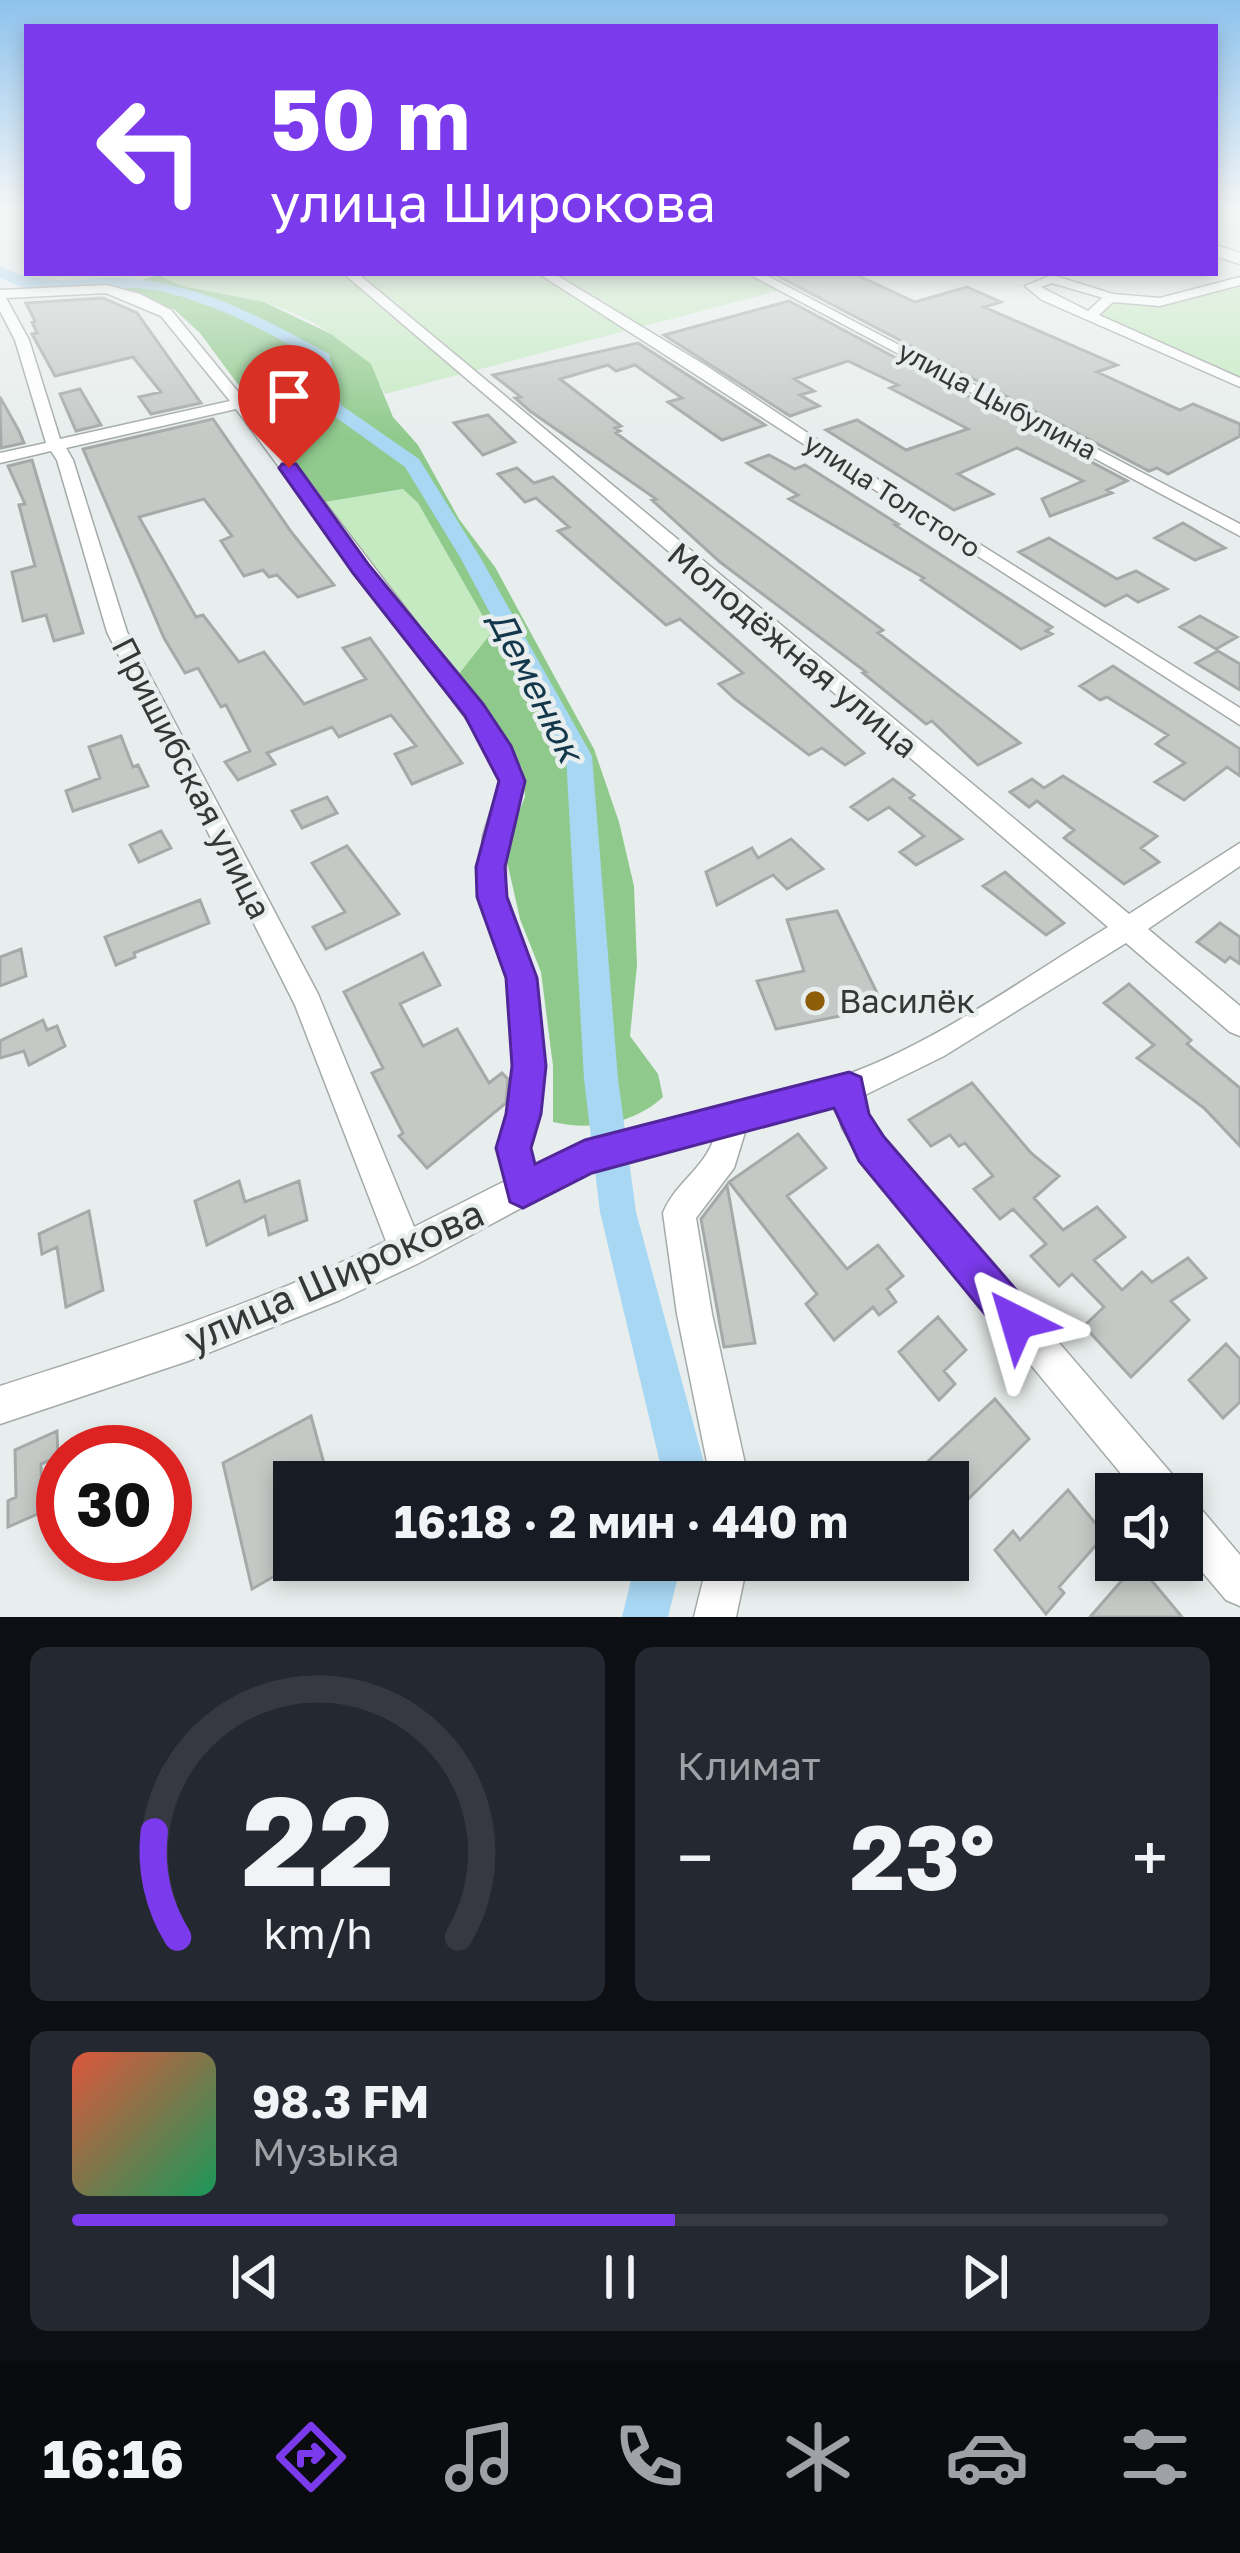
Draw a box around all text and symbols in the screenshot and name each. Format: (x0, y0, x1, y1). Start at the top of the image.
text: 50 m (270, 68, 470, 168)
icon: left (72, 72, 228, 228)
text: улица Широкова (270, 169, 716, 234)
street label: улица Цыбулина (893, 334, 1102, 466)
pin (238, 345, 340, 468)
icon: arrive (256, 363, 322, 429)
street label: улица Толстого (798, 426, 987, 564)
street label: Молодёжная улица (661, 534, 926, 765)
water label: Деменюк (480, 602, 595, 772)
street label: Пришибская улица (105, 631, 280, 925)
place label: Василёк (839, 981, 975, 1020)
marker: Василёк (802, 988, 828, 1014)
street label: улица Широкова (177, 1189, 490, 1363)
position arrow (954, 1259, 1080, 1385)
speed limit sign: 30 (36, 1425, 192, 1581)
map controls (1095, 1473, 1203, 1581)
button: sound (1095, 1473, 1203, 1581)
text: 16:18 · 2 мин · 440 m (394, 1494, 848, 1548)
text: Климат (677, 1742, 821, 1789)
text: 22 (241, 1764, 394, 1913)
text: 23° (850, 1802, 995, 1910)
text: − (677, 1817, 713, 1897)
text: + (1132, 1817, 1168, 1897)
text: km/h (263, 1907, 372, 1958)
text: 98.3 FM (252, 2074, 429, 2128)
text: Музыка (252, 2128, 400, 2175)
icon: previous (222, 2244, 288, 2310)
icon: pause (587, 2244, 653, 2310)
icon: next (952, 2244, 1018, 2310)
icon: directions (269, 2415, 353, 2499)
icon: music (438, 2415, 522, 2499)
icon: phone (607, 2415, 691, 2499)
icon: climate (776, 2415, 860, 2499)
icon: car (945, 2415, 1029, 2499)
icon: filters (1113, 2415, 1197, 2499)
text: 16:16 (42, 2425, 184, 2490)

